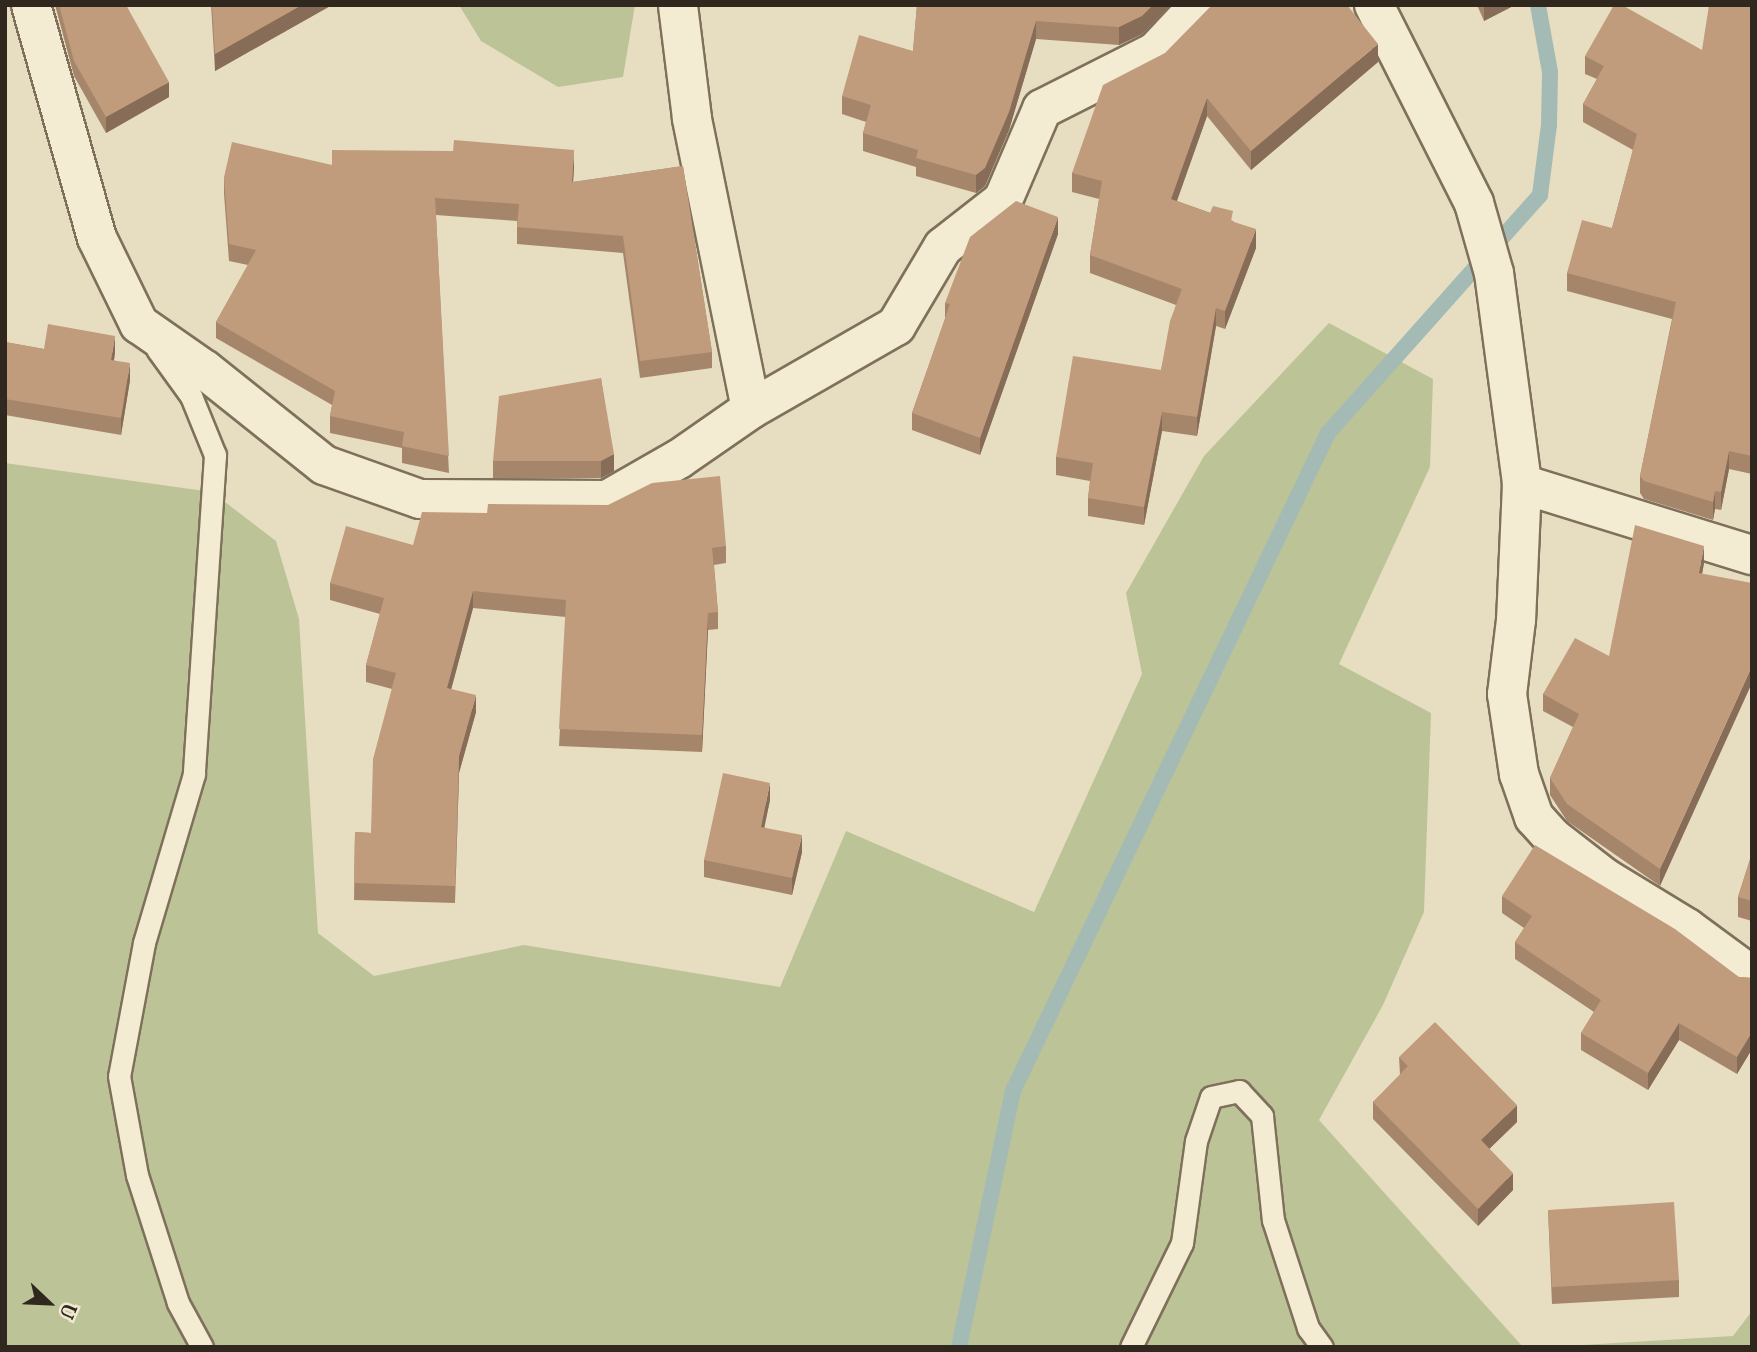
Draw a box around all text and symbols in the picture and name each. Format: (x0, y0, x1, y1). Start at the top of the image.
north arrow (14, 1268, 84, 1338)
text: U (55, 1300, 82, 1322)

